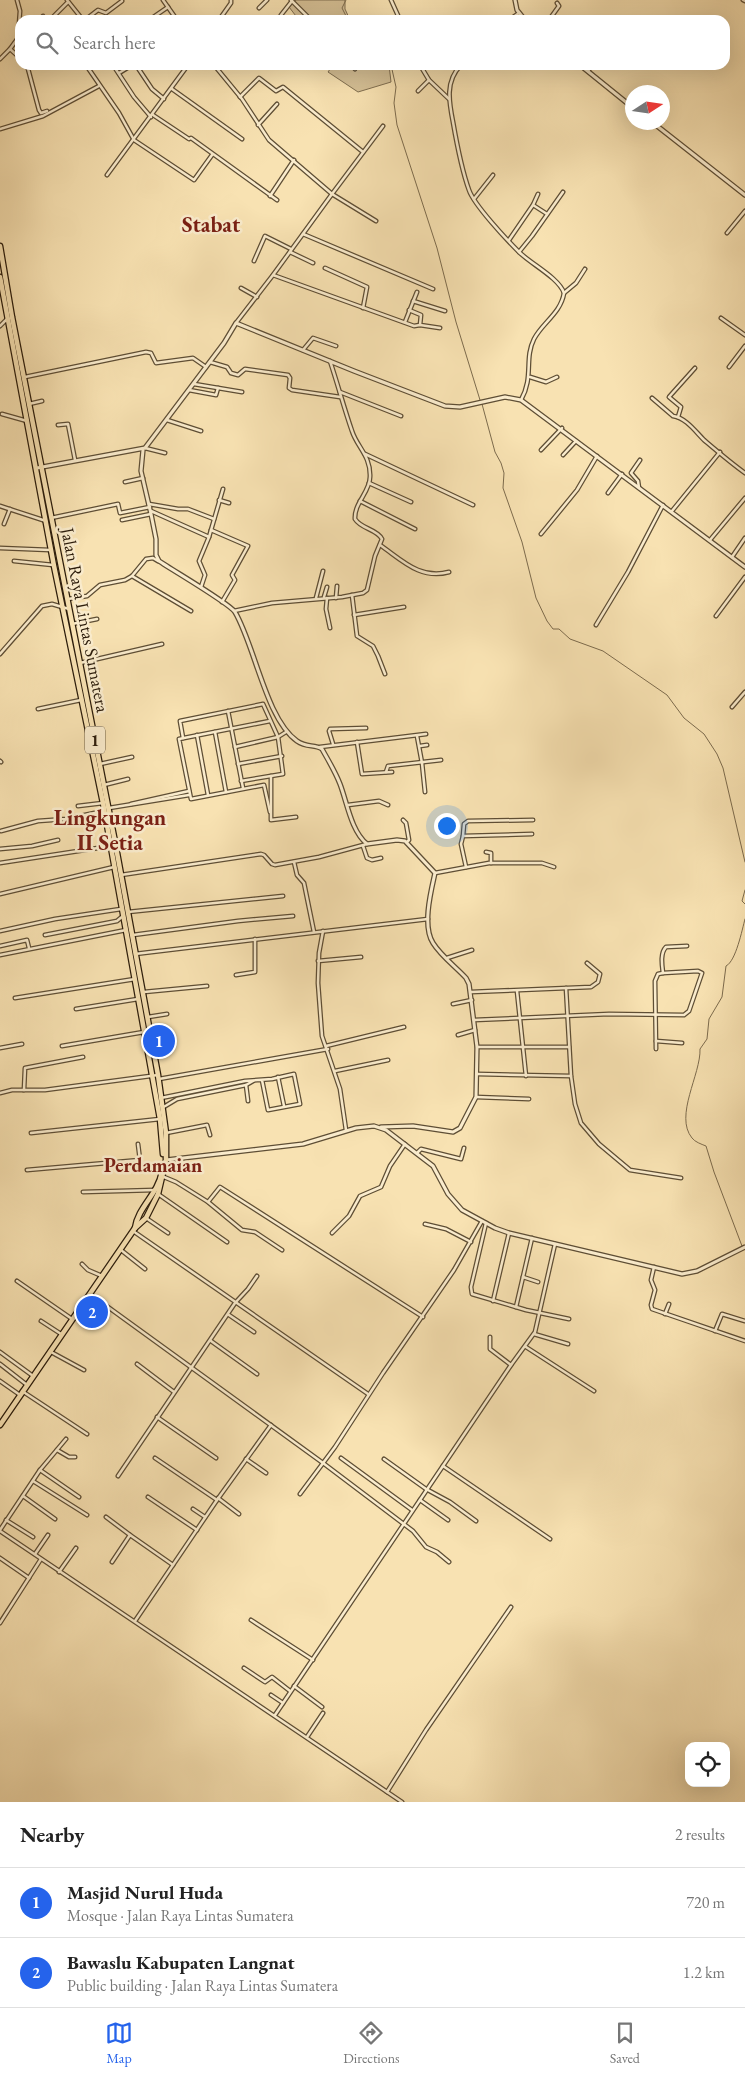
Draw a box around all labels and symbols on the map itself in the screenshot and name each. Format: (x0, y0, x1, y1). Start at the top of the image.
north arrow (625, 85, 670, 130)
district label: Stabat (182, 210, 241, 239)
street label: Jalan Raya Lintas Sumatera (56, 524, 115, 715)
road number: 1 (85, 726, 105, 754)
district label: Lingkungan II Setia (54, 803, 167, 857)
your location (434, 813, 460, 839)
pin: 1 (143, 1022, 175, 1060)
district label: Perdamaian (104, 1152, 202, 1178)
pin: 2 (76, 1293, 108, 1331)

